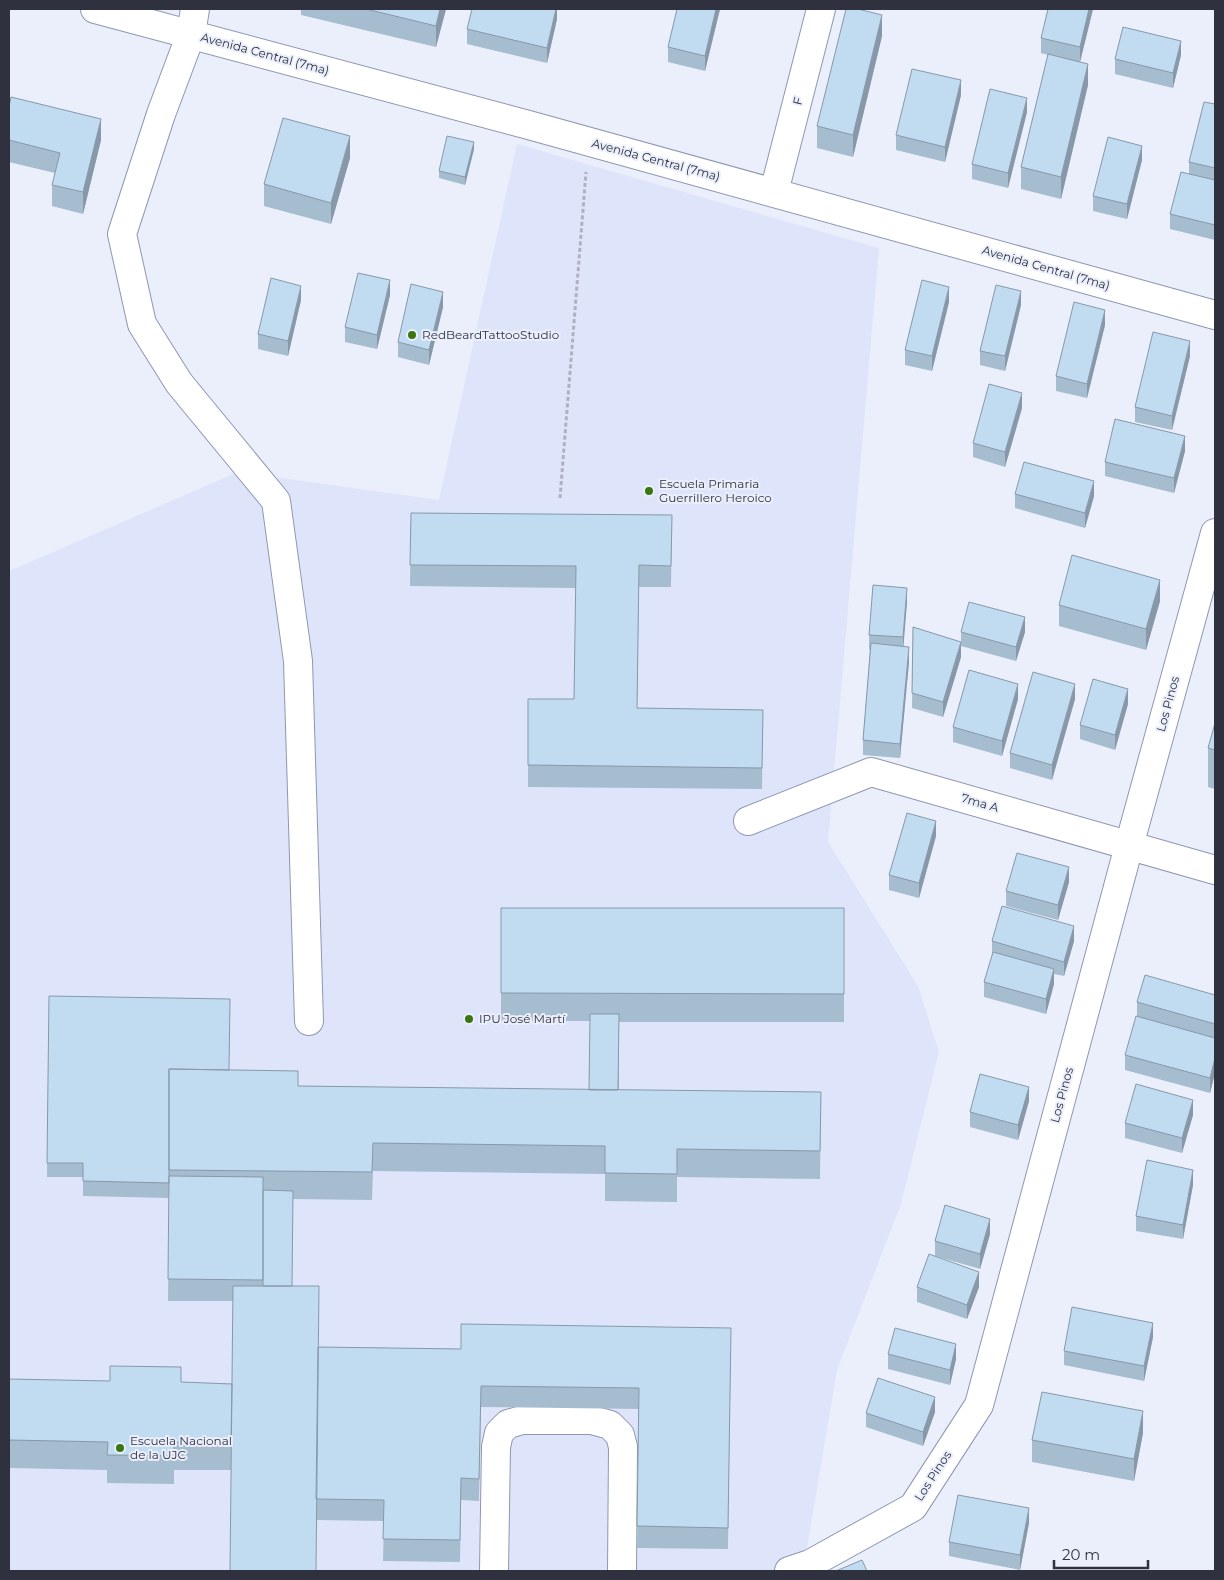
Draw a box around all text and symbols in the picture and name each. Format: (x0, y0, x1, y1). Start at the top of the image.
street label: Avenida Central (7ma) (199, 29, 331, 78)
street label: F (789, 95, 806, 106)
street label: Avenida Central (7ma) (590, 135, 722, 184)
street label: Avenida Central (7ma) (980, 242, 1112, 293)
place label: RedBeardTattooStudio (422, 327, 559, 342)
marker: RedBeardTattooStudio (406, 329, 418, 341)
place label: Escuela Primaria Guerrillero Heroico (659, 476, 772, 505)
marker: Escuela Primaria Guerrillero Heroico (643, 485, 655, 497)
street label: Los Pinos (1153, 674, 1182, 733)
street label: 7ma A (960, 790, 1001, 815)
place label: IPU José Martí (479, 1011, 566, 1026)
marker: IPU José Martí (463, 1013, 475, 1025)
street label: Los Pinos (1047, 1065, 1076, 1124)
place label: Escuela Nacional de la UJC (130, 1433, 232, 1462)
marker: Escuela Nacional de la UJC (114, 1442, 126, 1454)
street label: Los Pinos (911, 1448, 954, 1504)
scale bar (1054, 1538, 1148, 1570)
text: 20 m (1062, 1545, 1100, 1564)

